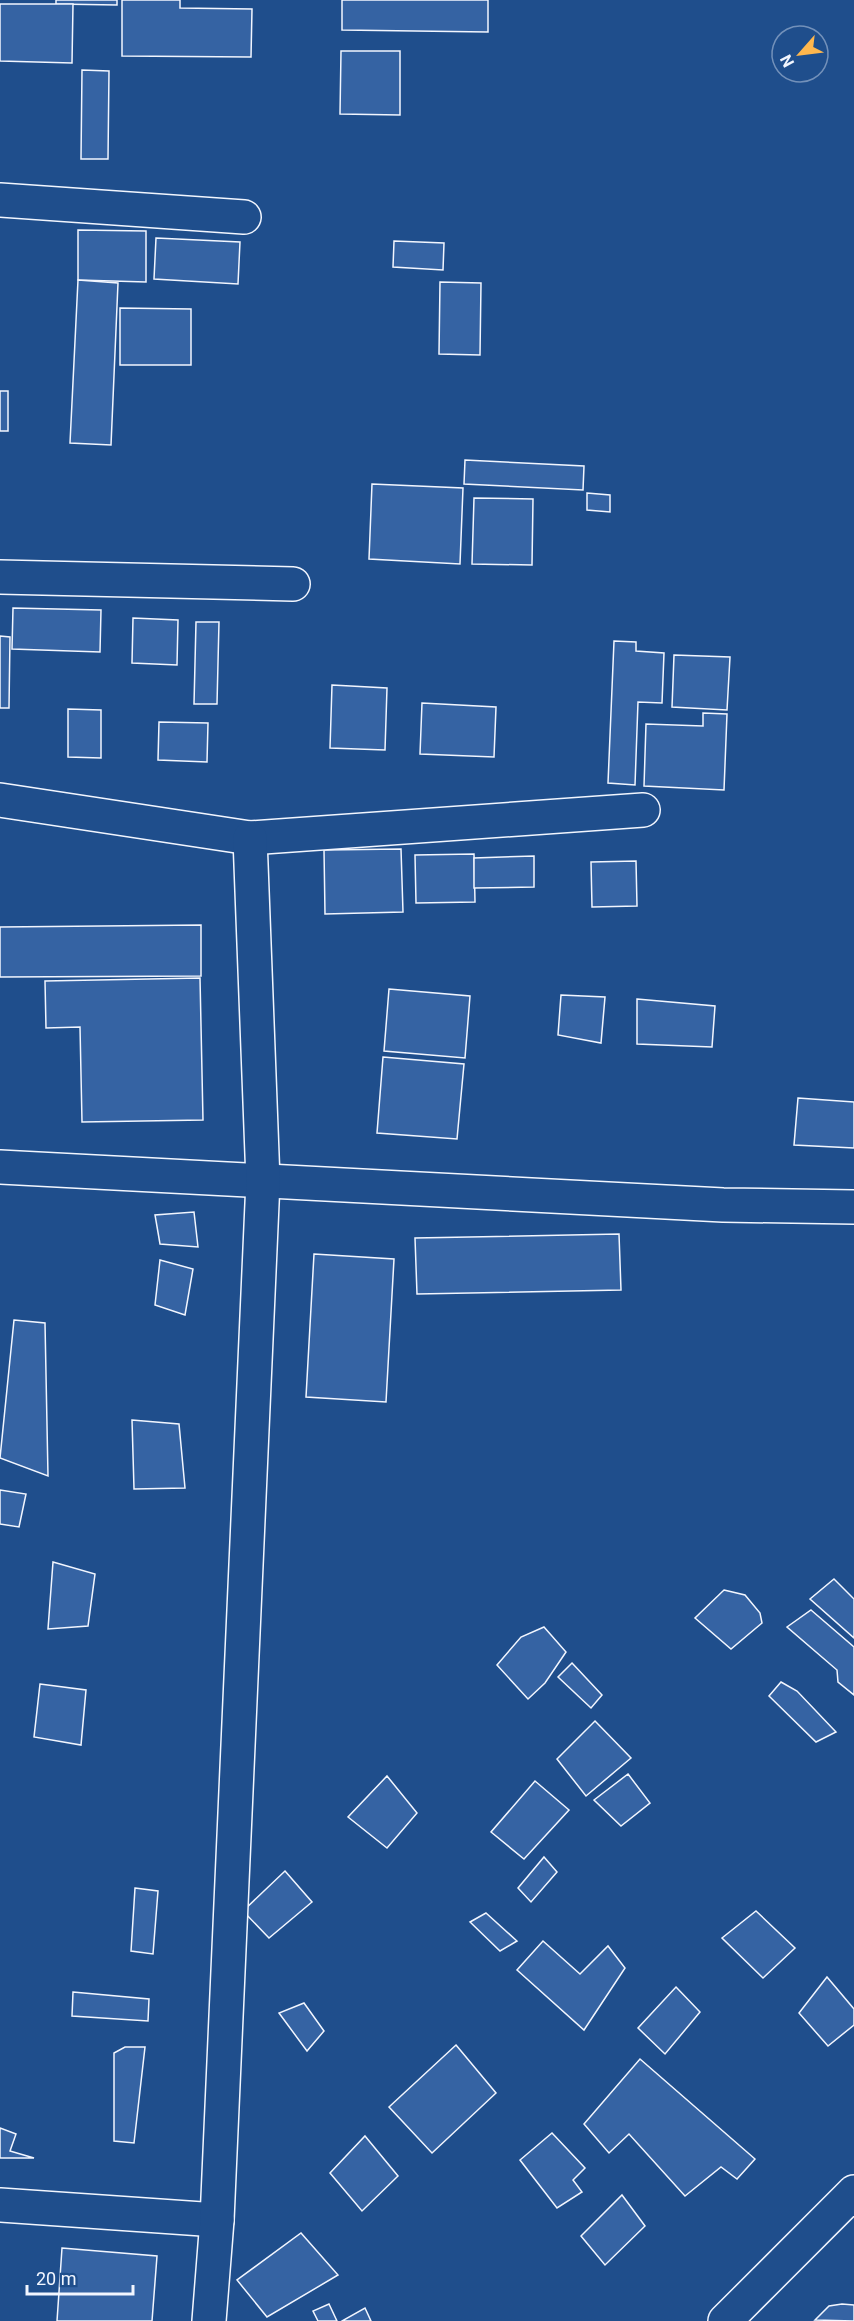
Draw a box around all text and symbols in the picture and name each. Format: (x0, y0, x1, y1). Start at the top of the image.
north arrow (770, 24, 830, 84)
text: N (776, 51, 798, 70)
scale bar (27, 2258, 134, 2296)
text: 20 m (36, 2268, 76, 2289)

